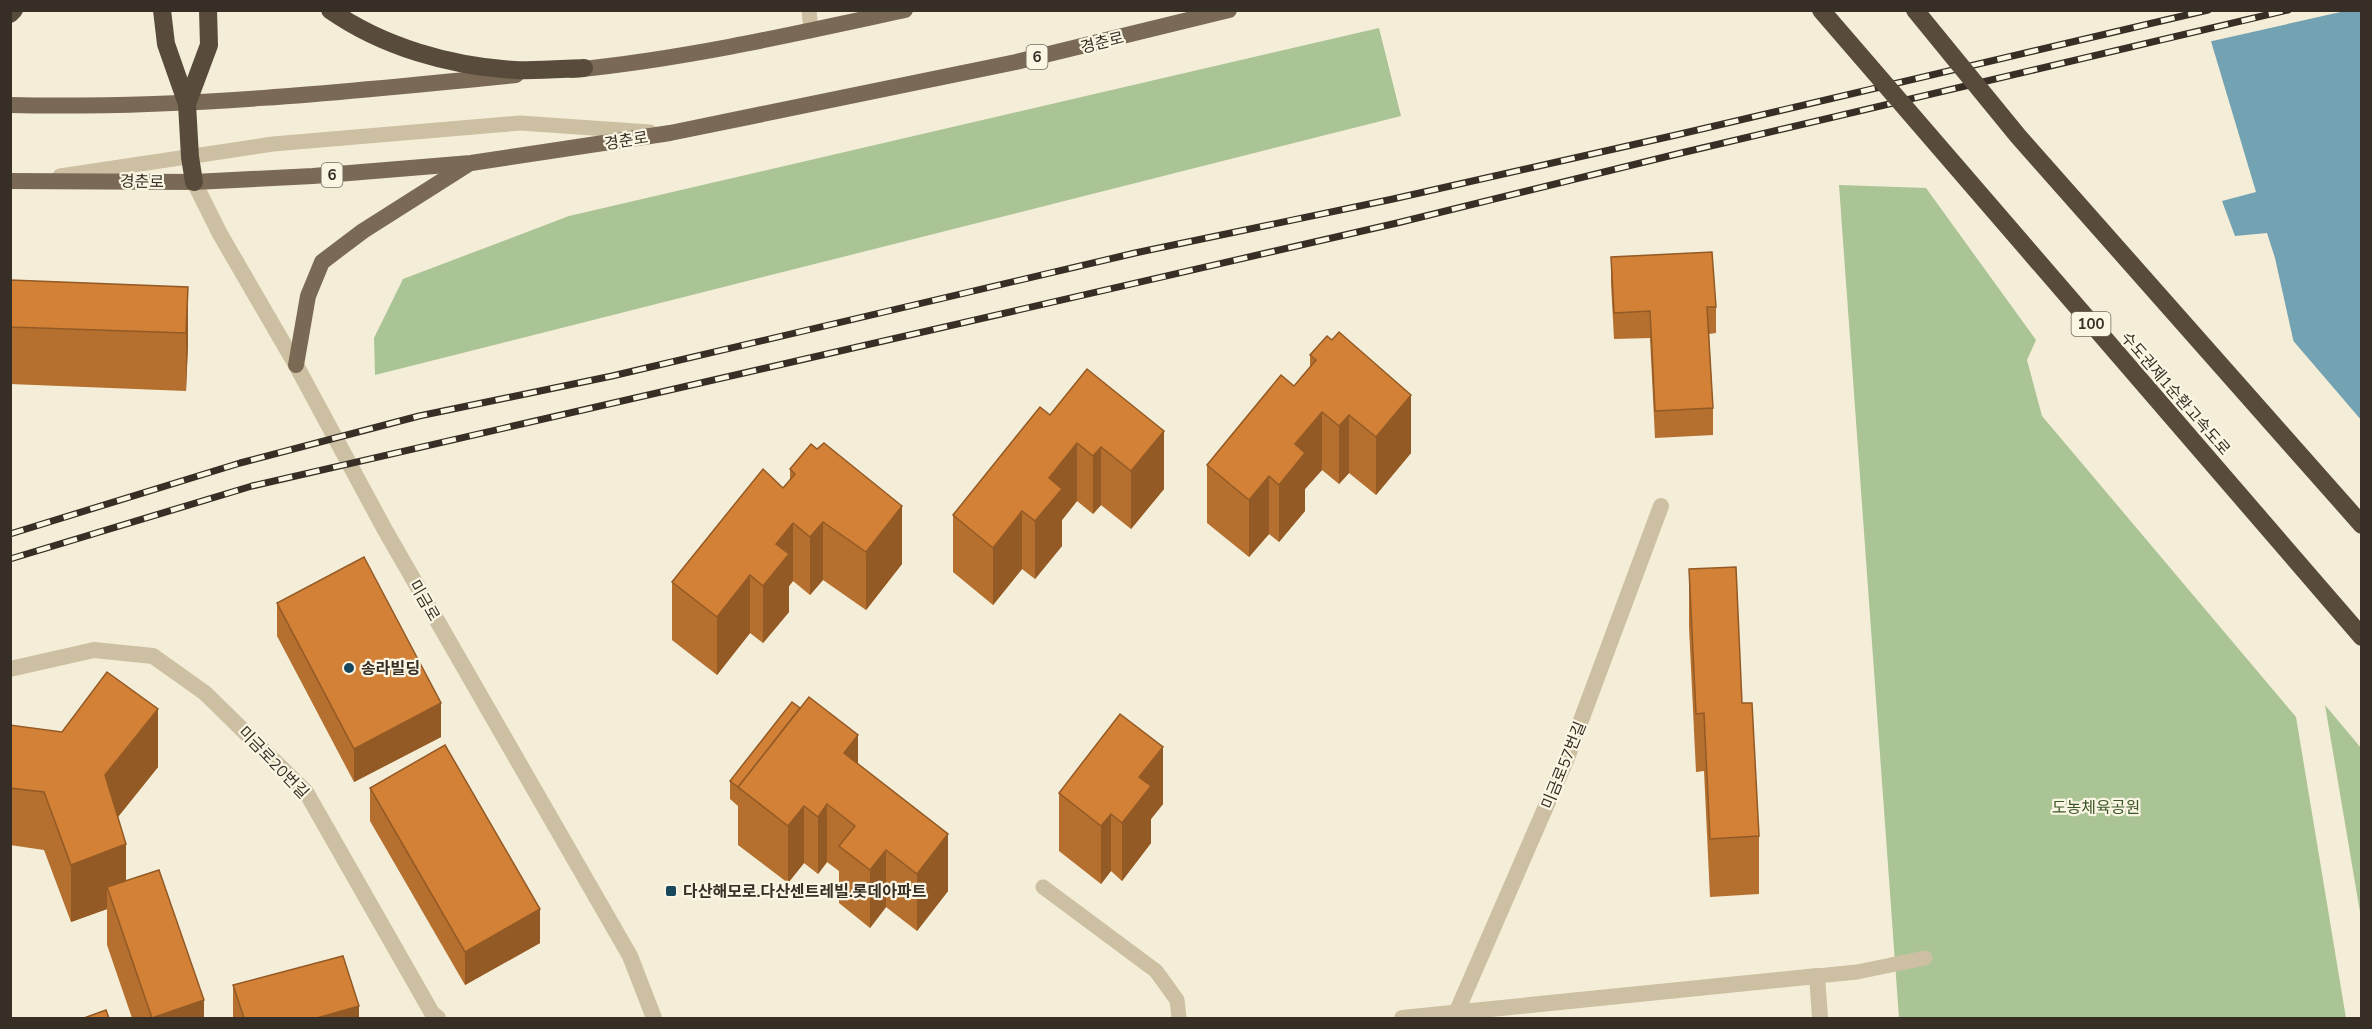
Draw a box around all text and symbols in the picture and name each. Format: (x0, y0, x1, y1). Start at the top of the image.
street label: 경춘로 (1078, 27, 1127, 59)
road number: 6 (1026, 45, 1048, 69)
street label: 경춘로 (603, 127, 650, 155)
road number: 6 (322, 163, 342, 187)
street label: 경춘로 (120, 171, 165, 193)
road number: 100 (2072, 312, 2110, 336)
street label: 수도권제1순환고속도로 (2116, 327, 2235, 460)
street label: 미금로 (404, 576, 445, 625)
place label: 송라빌딩 (361, 658, 420, 680)
marker: 송라빌딩 (342, 661, 356, 675)
street label: 미금로57번길 (1536, 718, 1592, 813)
street label: 미금로20번길 (233, 722, 313, 804)
park label: 도농체육공원 (2052, 797, 2140, 819)
place label: 다산해모로.다산센트레빌.롯데아파트 (683, 881, 927, 903)
marker: 다산해모로.다산센트레빌.롯데아파트 (664, 884, 678, 898)

